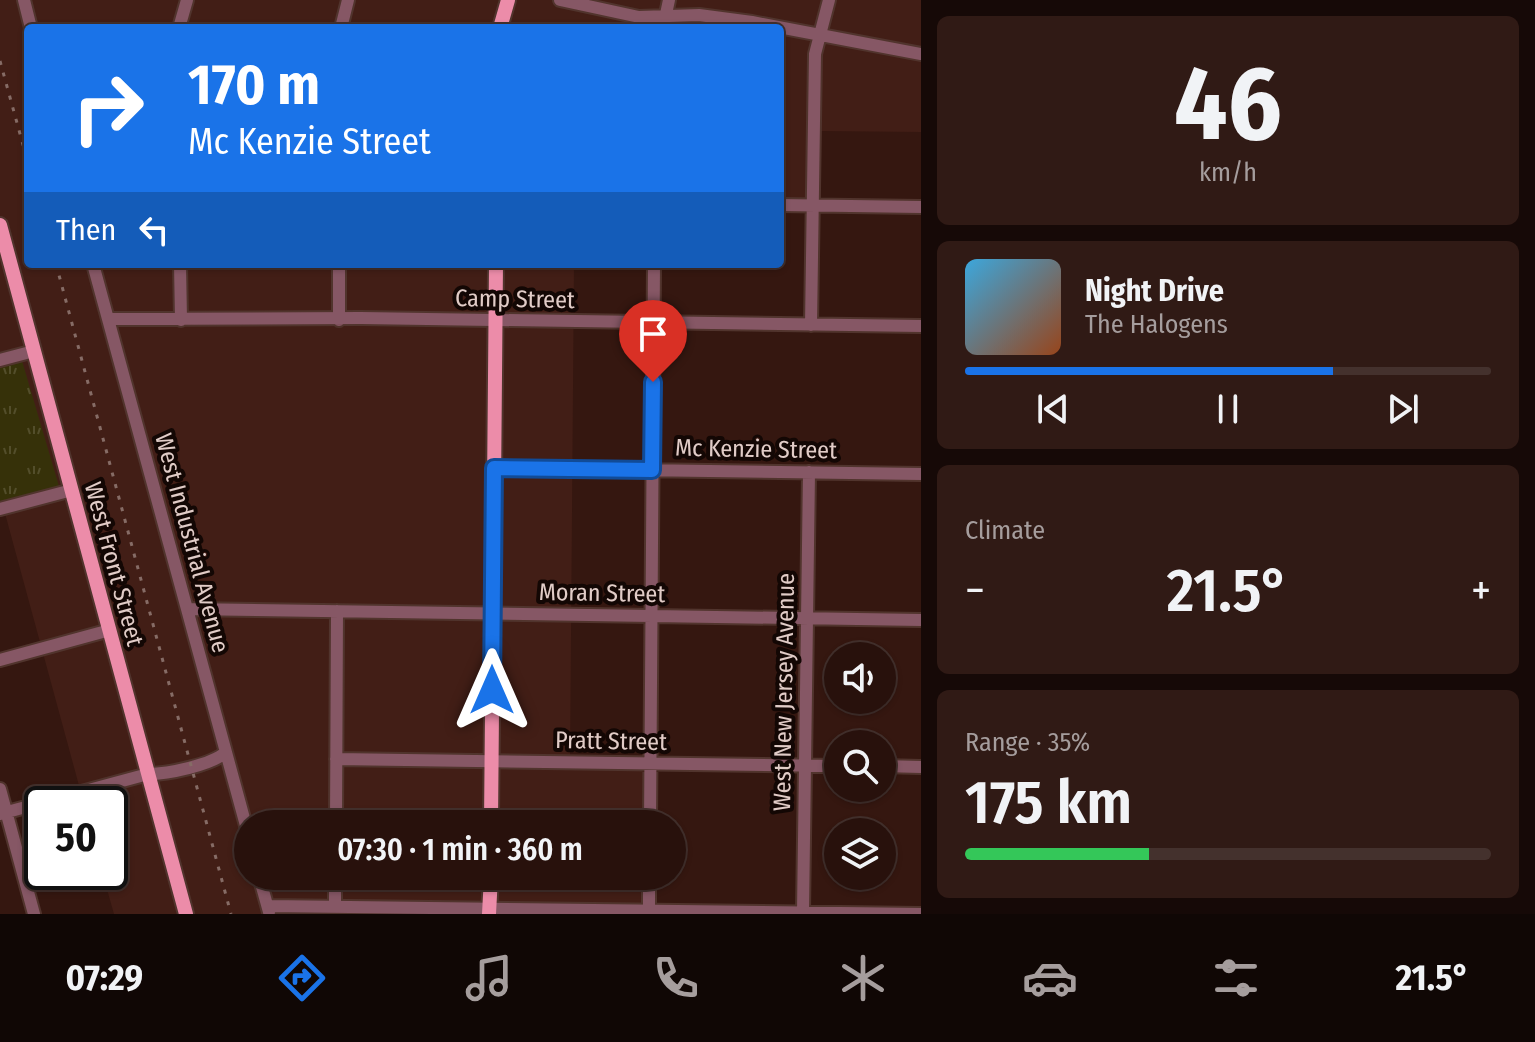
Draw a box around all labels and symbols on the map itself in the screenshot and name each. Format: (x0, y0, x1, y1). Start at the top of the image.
street label: Camp Street (455, 284, 575, 314)
pin (619, 300, 687, 382)
street label: West Industrial Avenue (149, 430, 235, 656)
street label: Mc Kenzie Street (675, 434, 837, 464)
street label: West Front Street (79, 479, 149, 649)
street label: West New Jersey Avenue (768, 573, 800, 811)
street label: Moran Street (539, 578, 666, 608)
position arrow (450, 648, 534, 732)
street label: Pratt Street (555, 726, 667, 756)
speed limit sign: 50 (24, 786, 128, 890)

